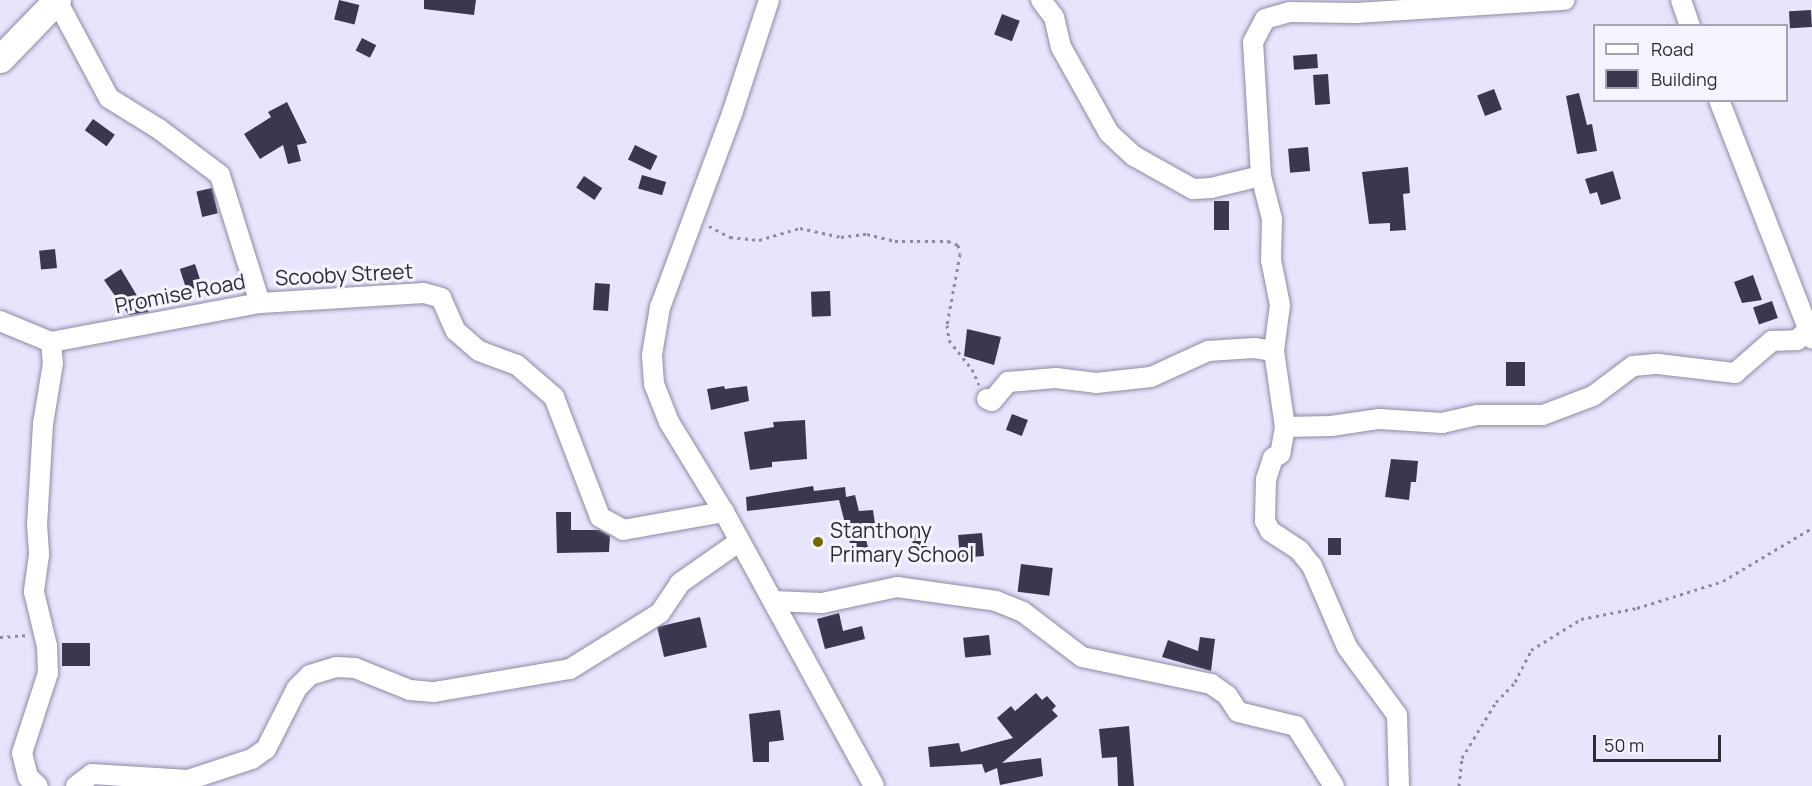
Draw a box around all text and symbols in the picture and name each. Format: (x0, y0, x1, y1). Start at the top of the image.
legend (1593, 24, 1788, 102)
text: Road (1651, 37, 1694, 61)
text: Building (1651, 67, 1717, 91)
street label: Scooby Street (274, 258, 414, 290)
street label: Promise Road (113, 268, 247, 318)
place label: Stanthony Primary School (830, 517, 974, 567)
marker: Stanthony Primary School (811, 535, 825, 549)
scale bar (1596, 723, 1724, 761)
text: 50 m (1604, 733, 1644, 757)

